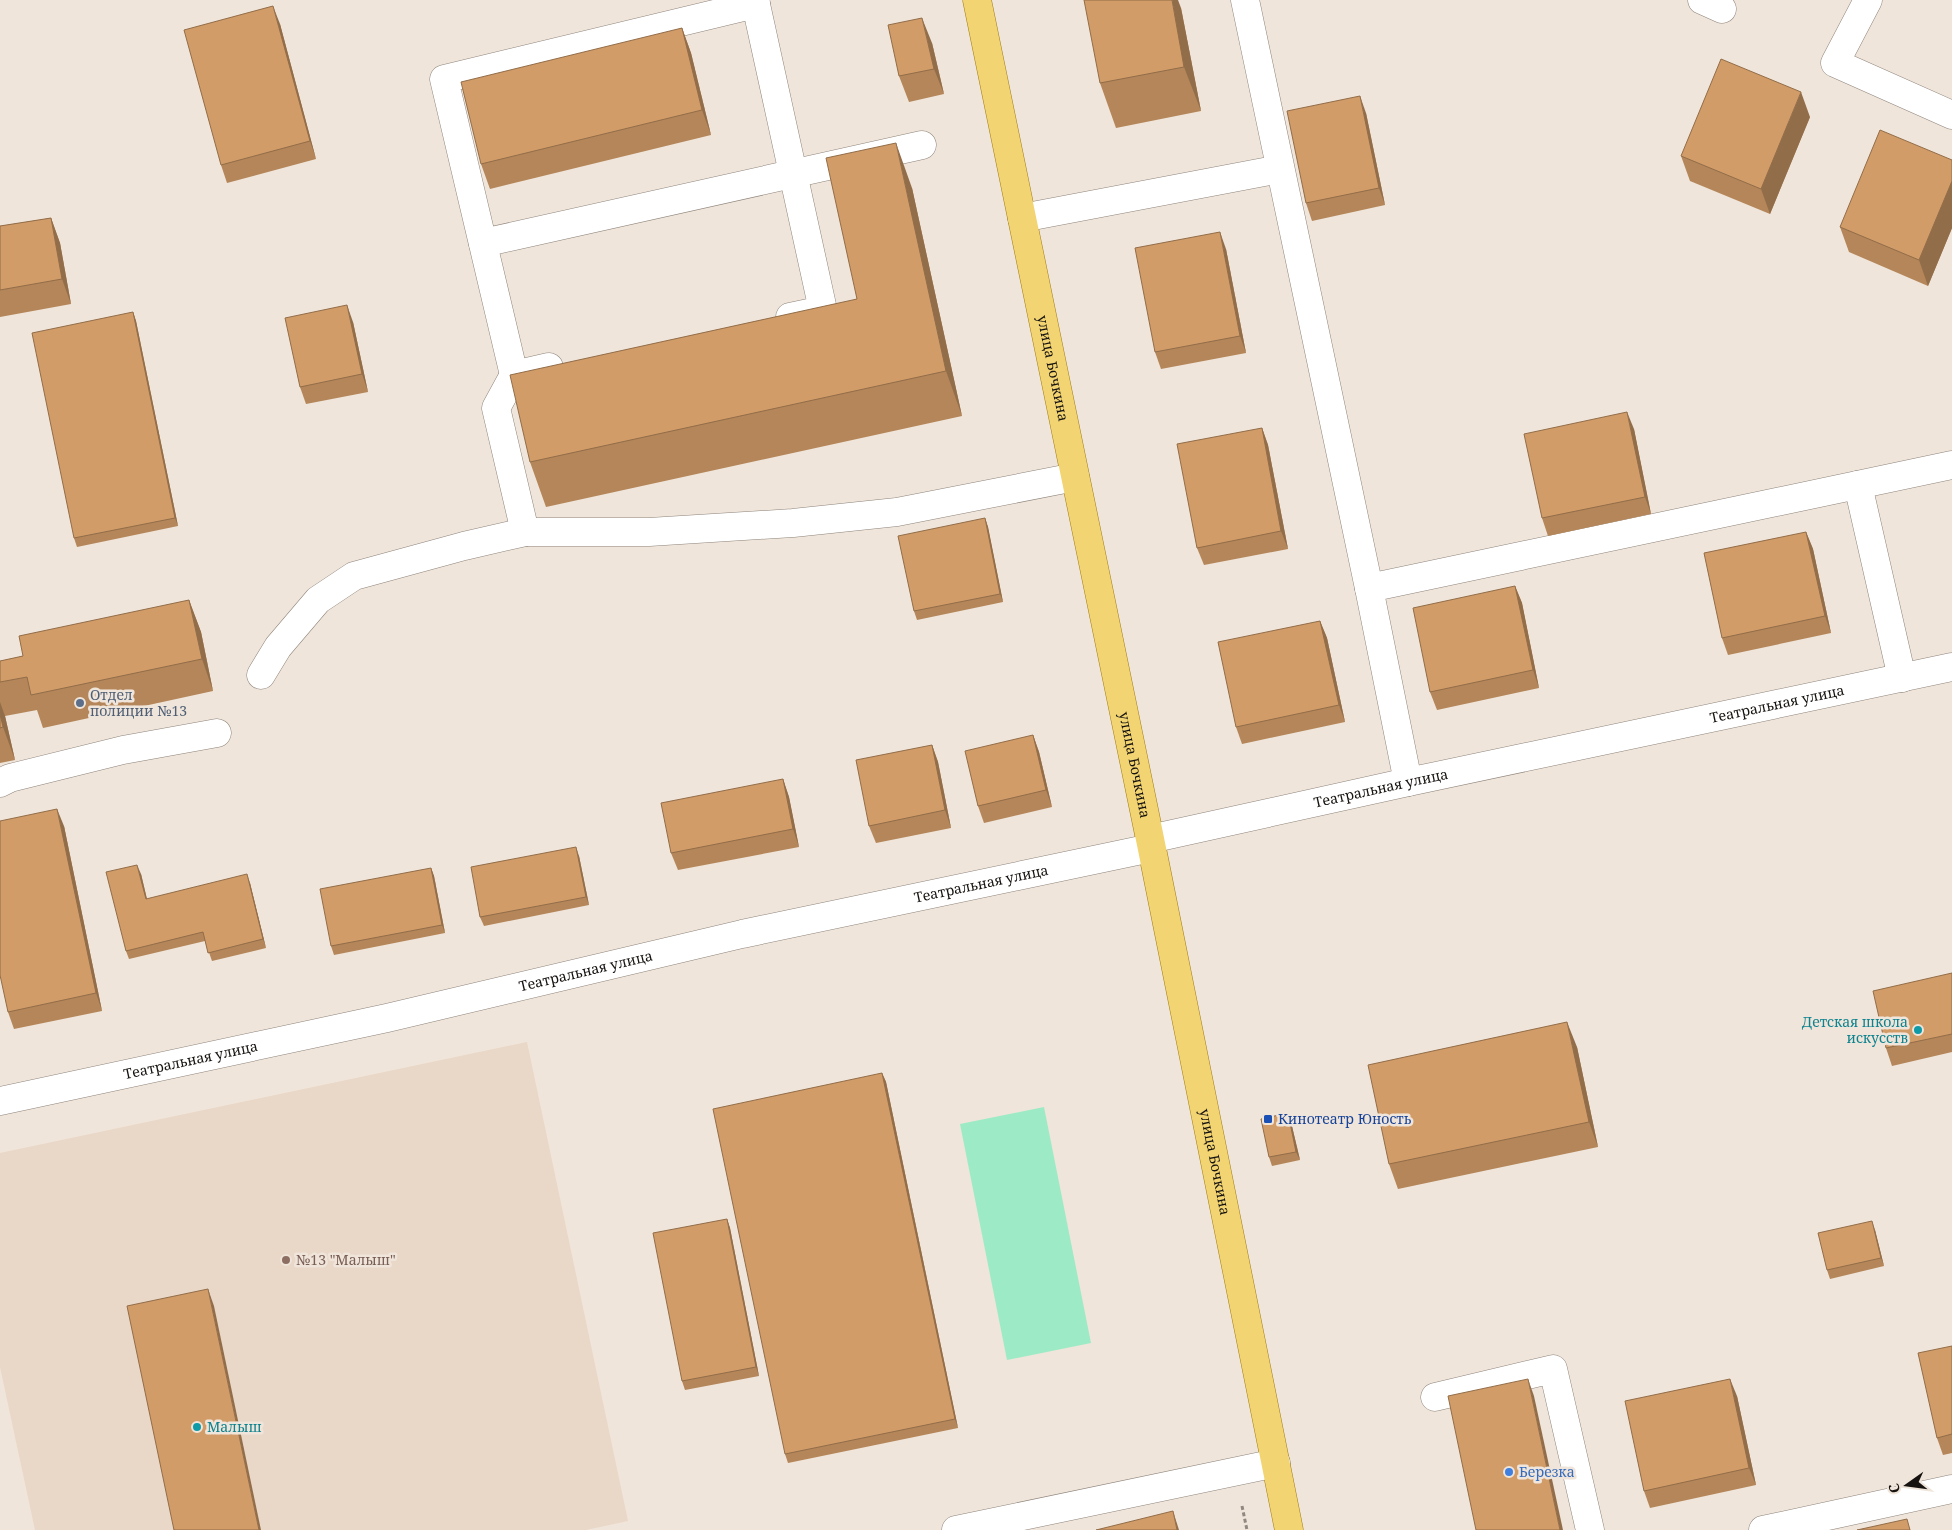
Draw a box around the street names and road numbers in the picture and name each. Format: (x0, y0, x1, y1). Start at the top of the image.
street label: улица Бочкина (1033, 313, 1074, 423)
street label: Театральная улица (1708, 680, 1846, 727)
street label: улица Бочкина (1115, 710, 1155, 820)
street label: Театральная улица (1312, 764, 1450, 812)
street label: Театральная улица (912, 860, 1050, 907)
street label: Театральная улица (517, 945, 654, 996)
street label: Театральная улица (122, 1036, 260, 1083)
street label: улица Бочкина (1195, 1107, 1235, 1217)

